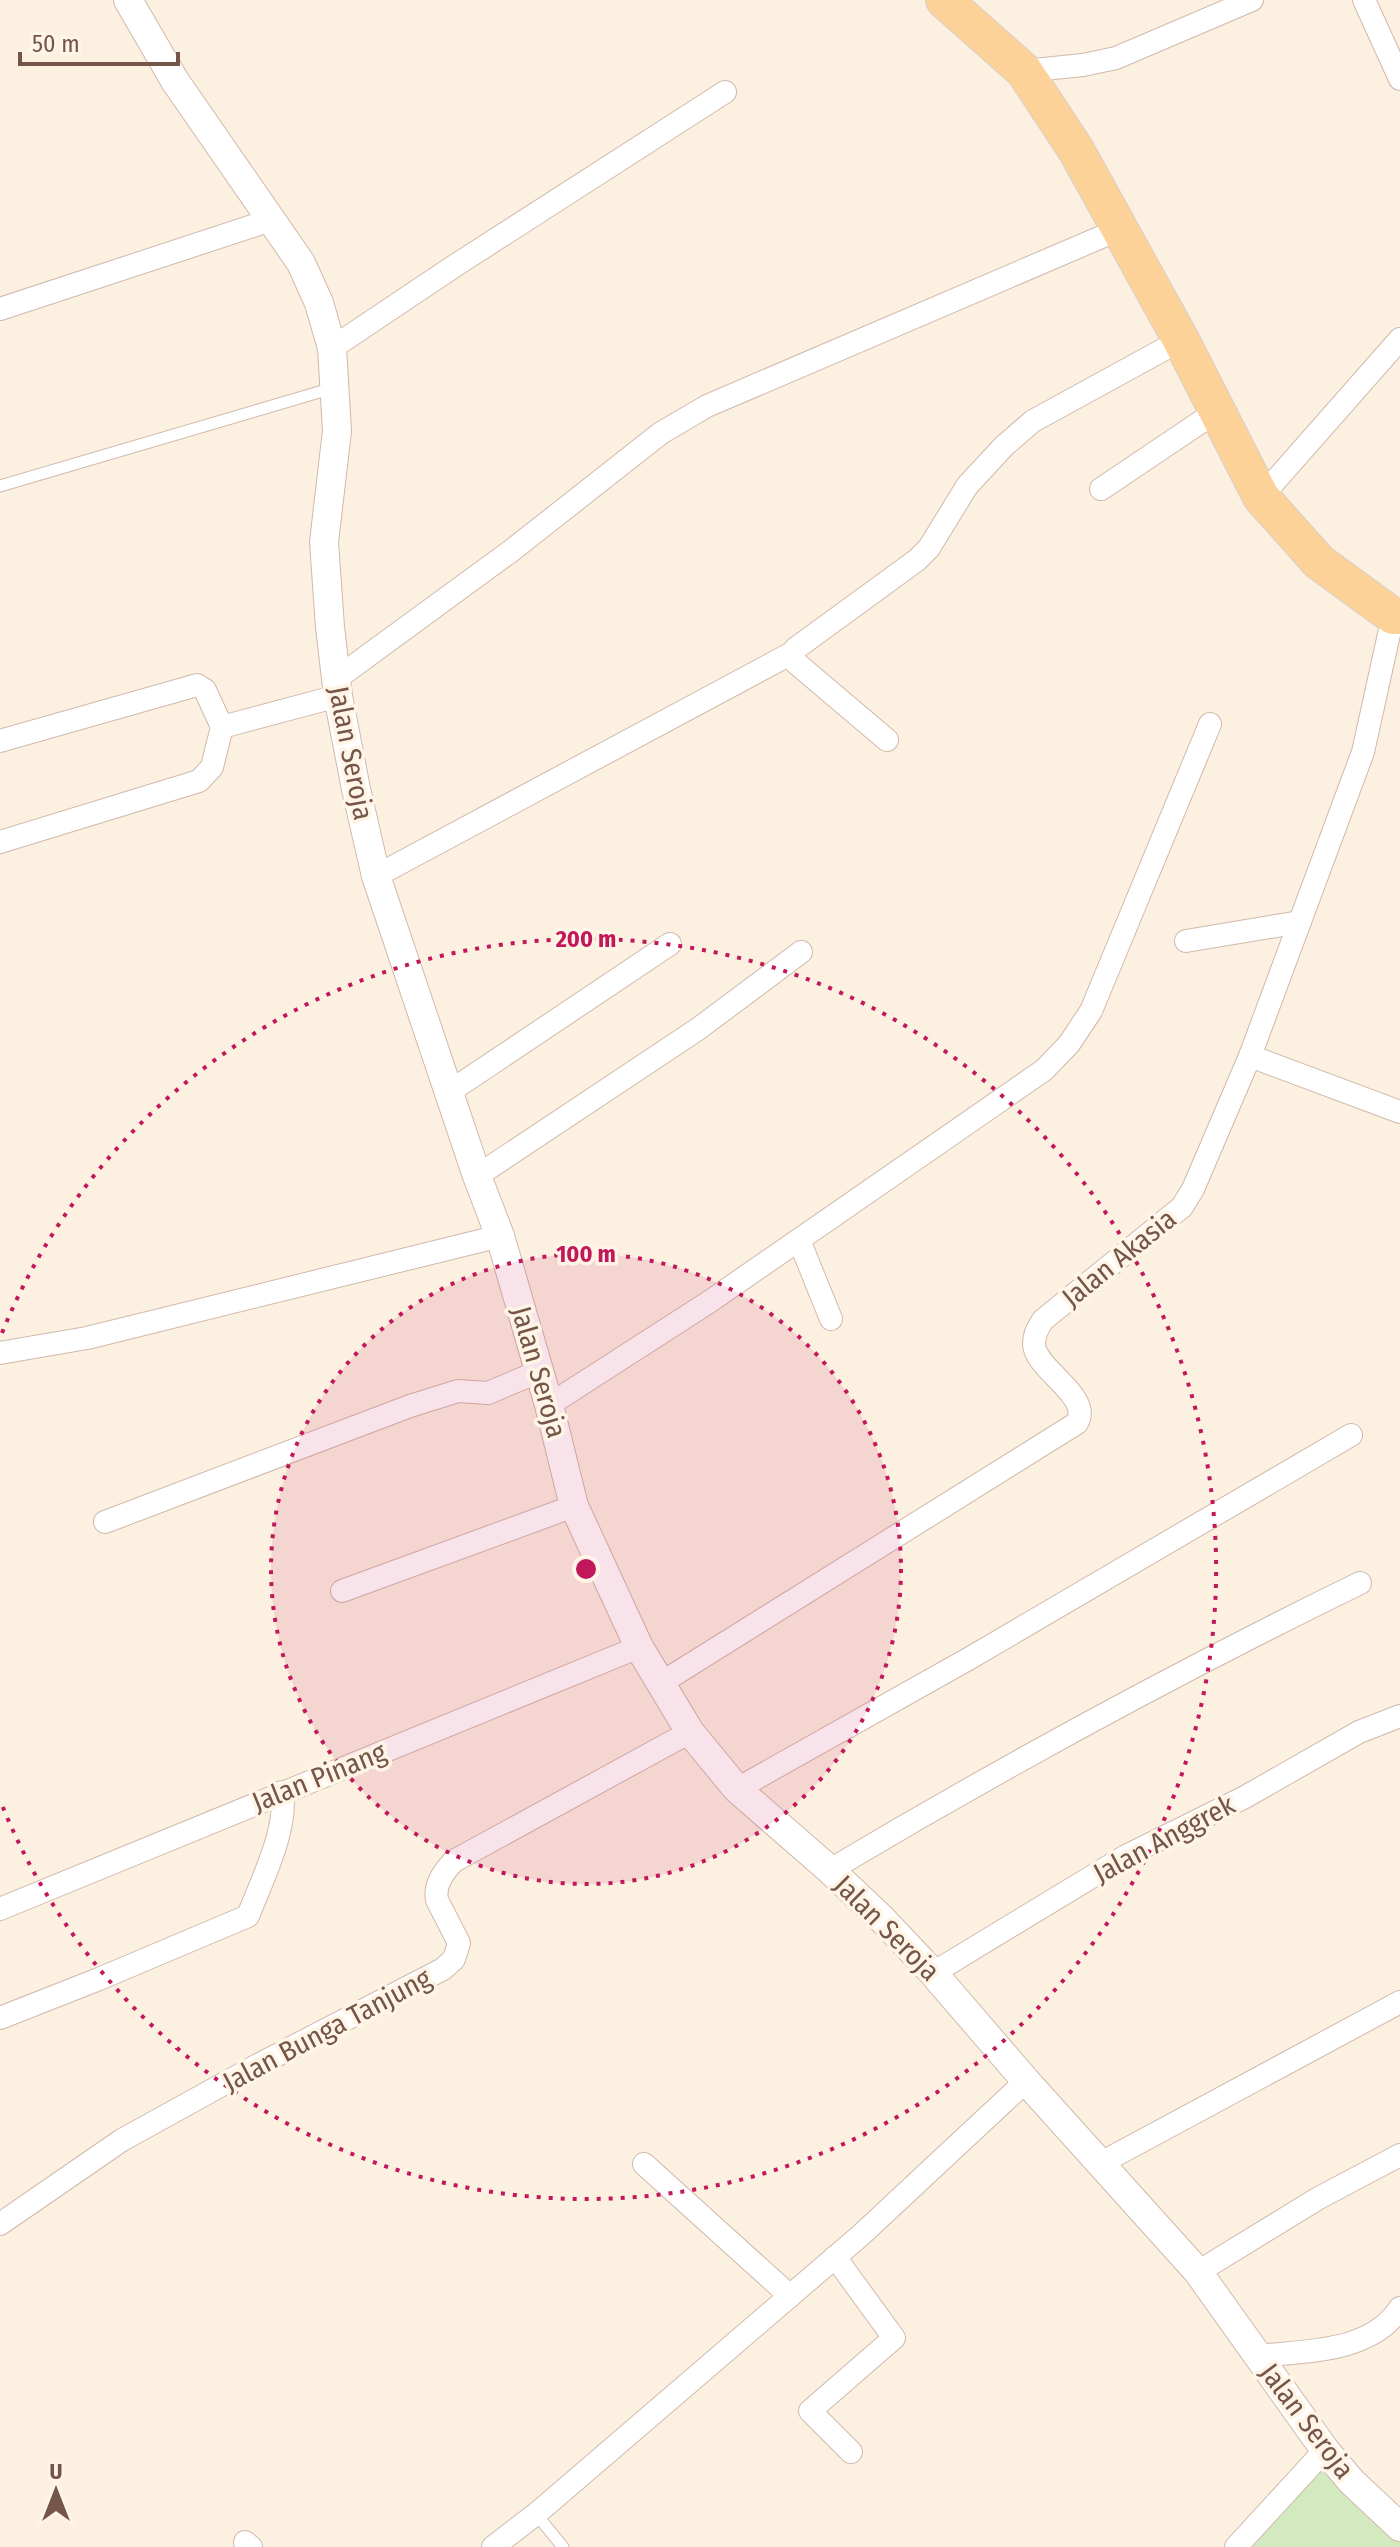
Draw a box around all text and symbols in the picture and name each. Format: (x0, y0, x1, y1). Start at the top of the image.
scale bar (20, 16, 178, 66)
text: 50 m (32, 30, 80, 58)
street label: Jalan Seroja (322, 683, 380, 823)
text: 200 m (555, 925, 616, 953)
street label: Jalan Akasia (1055, 1202, 1183, 1314)
text: 100 m (556, 1240, 616, 1268)
street label: Jalan Seroja (504, 1302, 574, 1442)
centre of rings (572, 1555, 600, 1583)
street label: Jalan Pinang (247, 1735, 392, 1819)
street label: Jalan Anggrek (1088, 1788, 1241, 1890)
street label: Jalan Seroja (827, 1868, 947, 1988)
street label: Jalan Bunga Tanjung (217, 1961, 437, 2099)
street label: Jalan Seroja (1253, 2357, 1361, 2485)
north arrow (16, 2451, 96, 2531)
text: U (50, 2458, 62, 2485)

